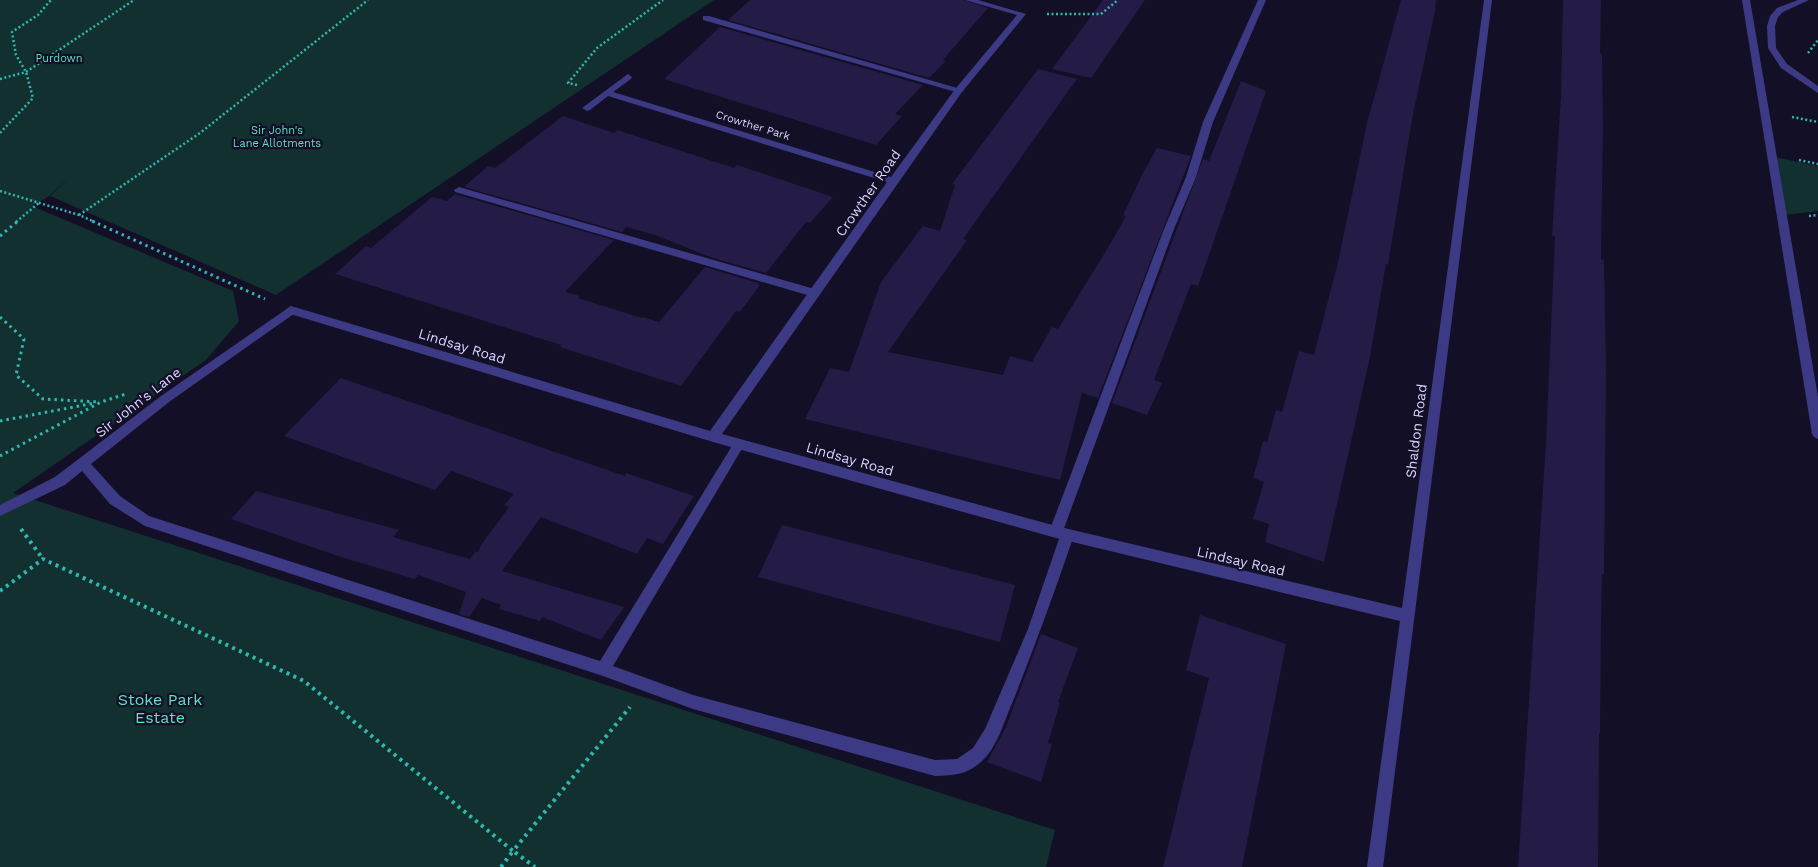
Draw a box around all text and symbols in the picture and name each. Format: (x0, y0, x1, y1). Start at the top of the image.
park label: Purdown (35, 52, 83, 65)
street label: Crowther Park (714, 108, 792, 143)
park label: Sir John's Lane Allotments (233, 124, 321, 150)
street label: Crowther Road (832, 147, 904, 239)
street label: Lindsay Road (417, 325, 507, 367)
street label: Sir John's Lane (92, 364, 184, 440)
street label: Shaldon Road (1402, 383, 1430, 479)
street label: Lindsay Road (804, 439, 896, 479)
street label: Lindsay Road (1195, 543, 1287, 579)
park label: Stoke Park Estate (118, 690, 202, 727)

